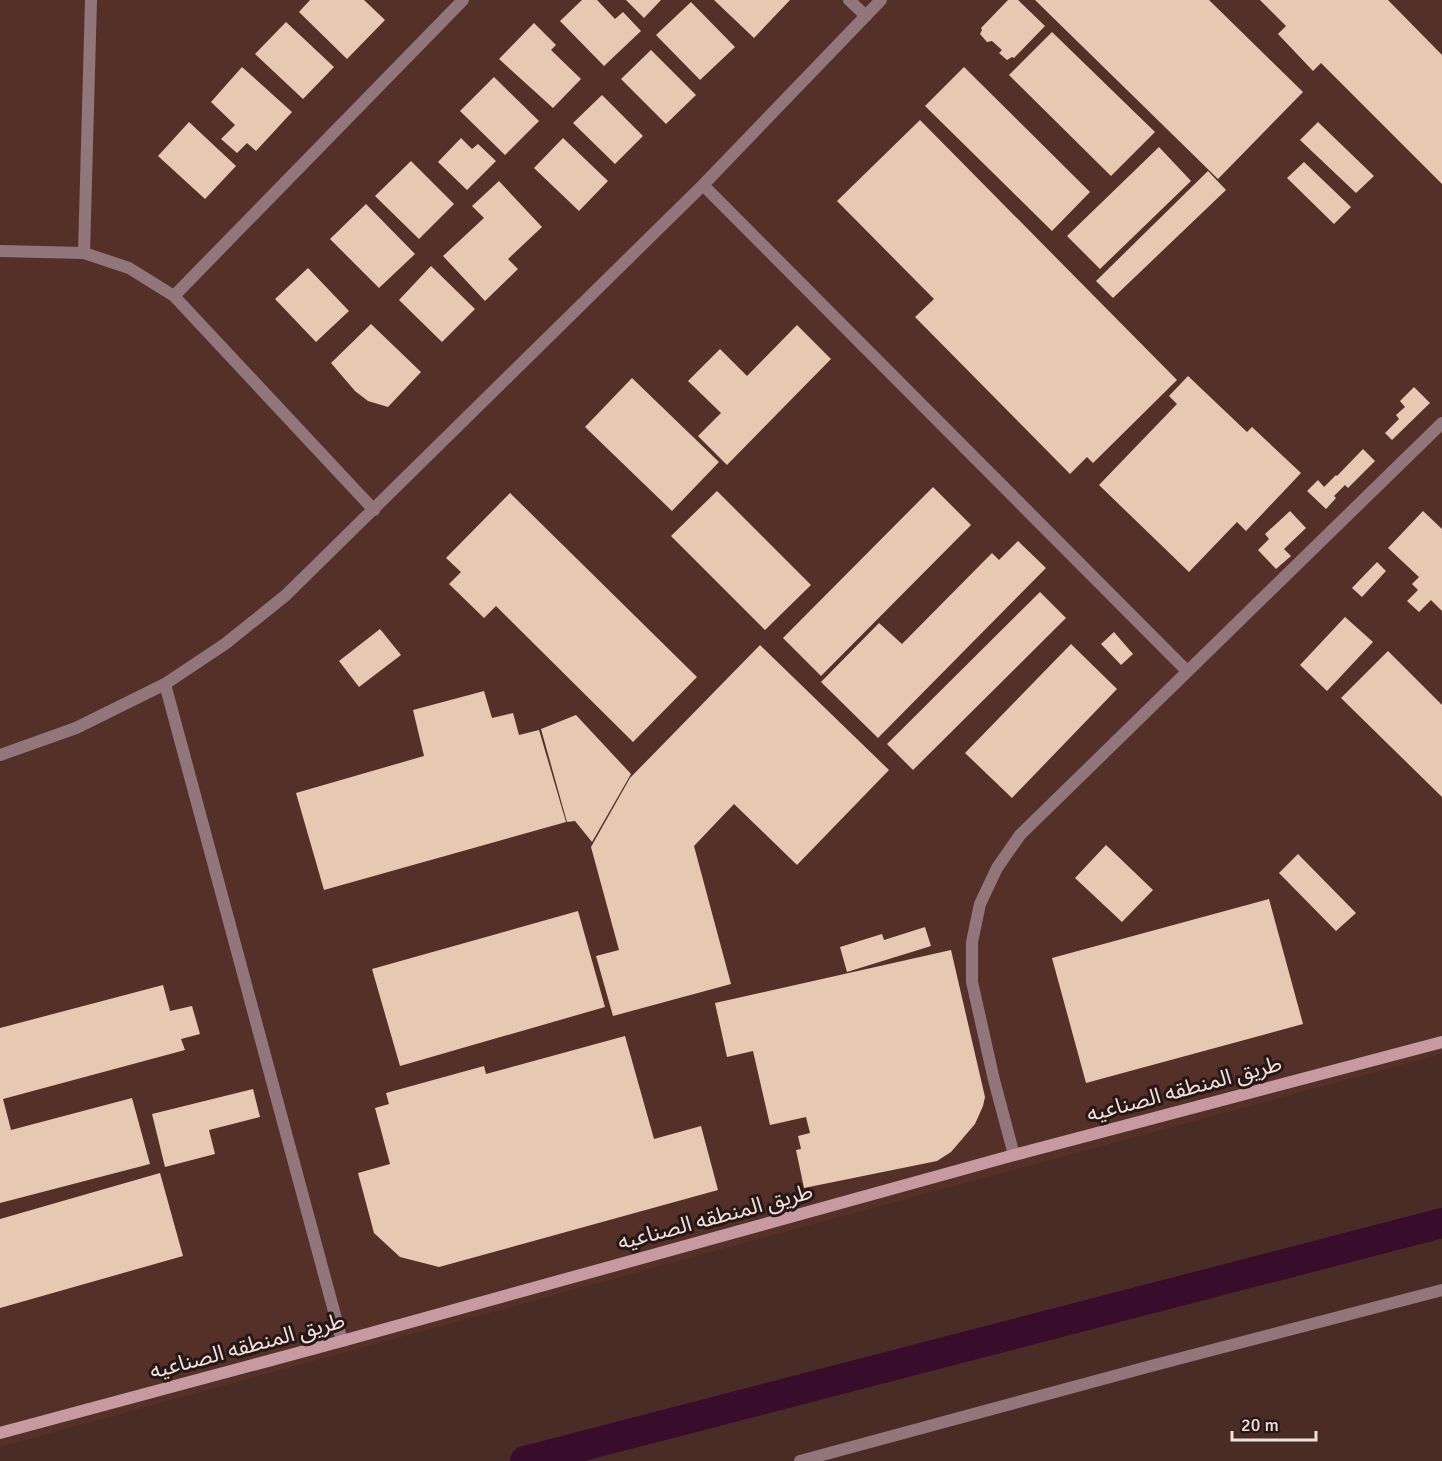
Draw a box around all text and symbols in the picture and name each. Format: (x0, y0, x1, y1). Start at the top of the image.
street label: طريق المنطقه الصناعيه (1083, 1049, 1285, 1128)
street label: طريق المنطقه الصناعيه (614, 1177, 816, 1256)
street label: طريق المنطقه الصناعيه (146, 1306, 348, 1385)
scale bar (1232, 1404, 1316, 1442)
text: 20 m (1241, 1414, 1279, 1436)

